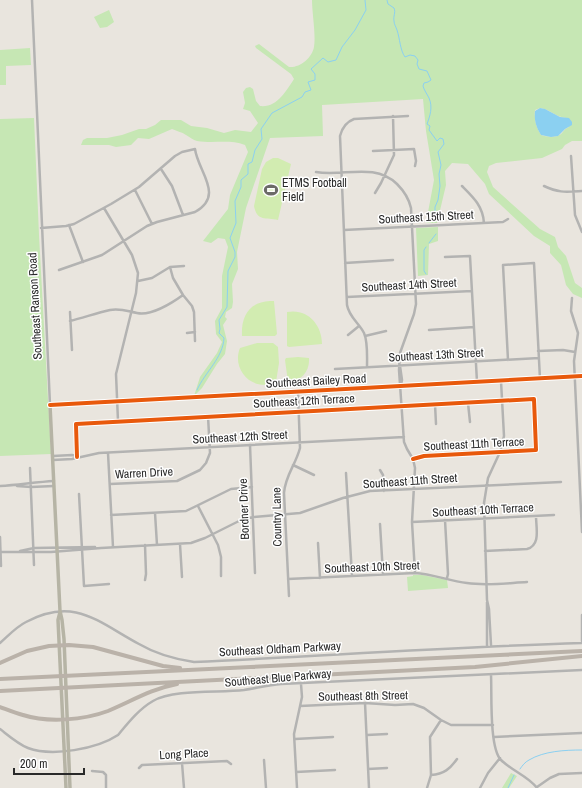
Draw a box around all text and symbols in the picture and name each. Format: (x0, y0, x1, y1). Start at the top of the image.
place label: ETMS Football Field (282, 175, 347, 205)
sports icon: ETMS Football Field (263, 182, 279, 198)
street label: Southeast 15th Street (378, 207, 474, 227)
street label: Southeast Ranson Road (24, 252, 46, 360)
street label: Southeast 14th Street (361, 275, 457, 295)
street label: Southeast 13th Street (388, 345, 484, 365)
street label: Southeast Bailey Road (265, 370, 367, 392)
street label: Southeast 12th Terrace (253, 390, 355, 412)
street label: Southeast 12th Street (192, 427, 288, 447)
street label: Southeast 11th Terrace (423, 433, 525, 455)
street label: Warren Drive (115, 463, 173, 483)
street label: Southeast 11th Street (362, 470, 458, 492)
street label: Bordner Drive (235, 478, 253, 540)
street label: Country Lane (268, 487, 286, 547)
street label: Southeast 10th Terrace (432, 499, 534, 521)
street label: Southeast 10th Street (324, 557, 420, 577)
street label: Southeast Oldham Parkway (219, 638, 341, 660)
street label: Southeast Blue Parkway (224, 665, 332, 691)
street label: Southeast 8th Street (318, 687, 408, 705)
street label: Long Place (159, 745, 209, 763)
scale bar (14, 750, 84, 776)
text: 200 m (20, 756, 47, 772)

